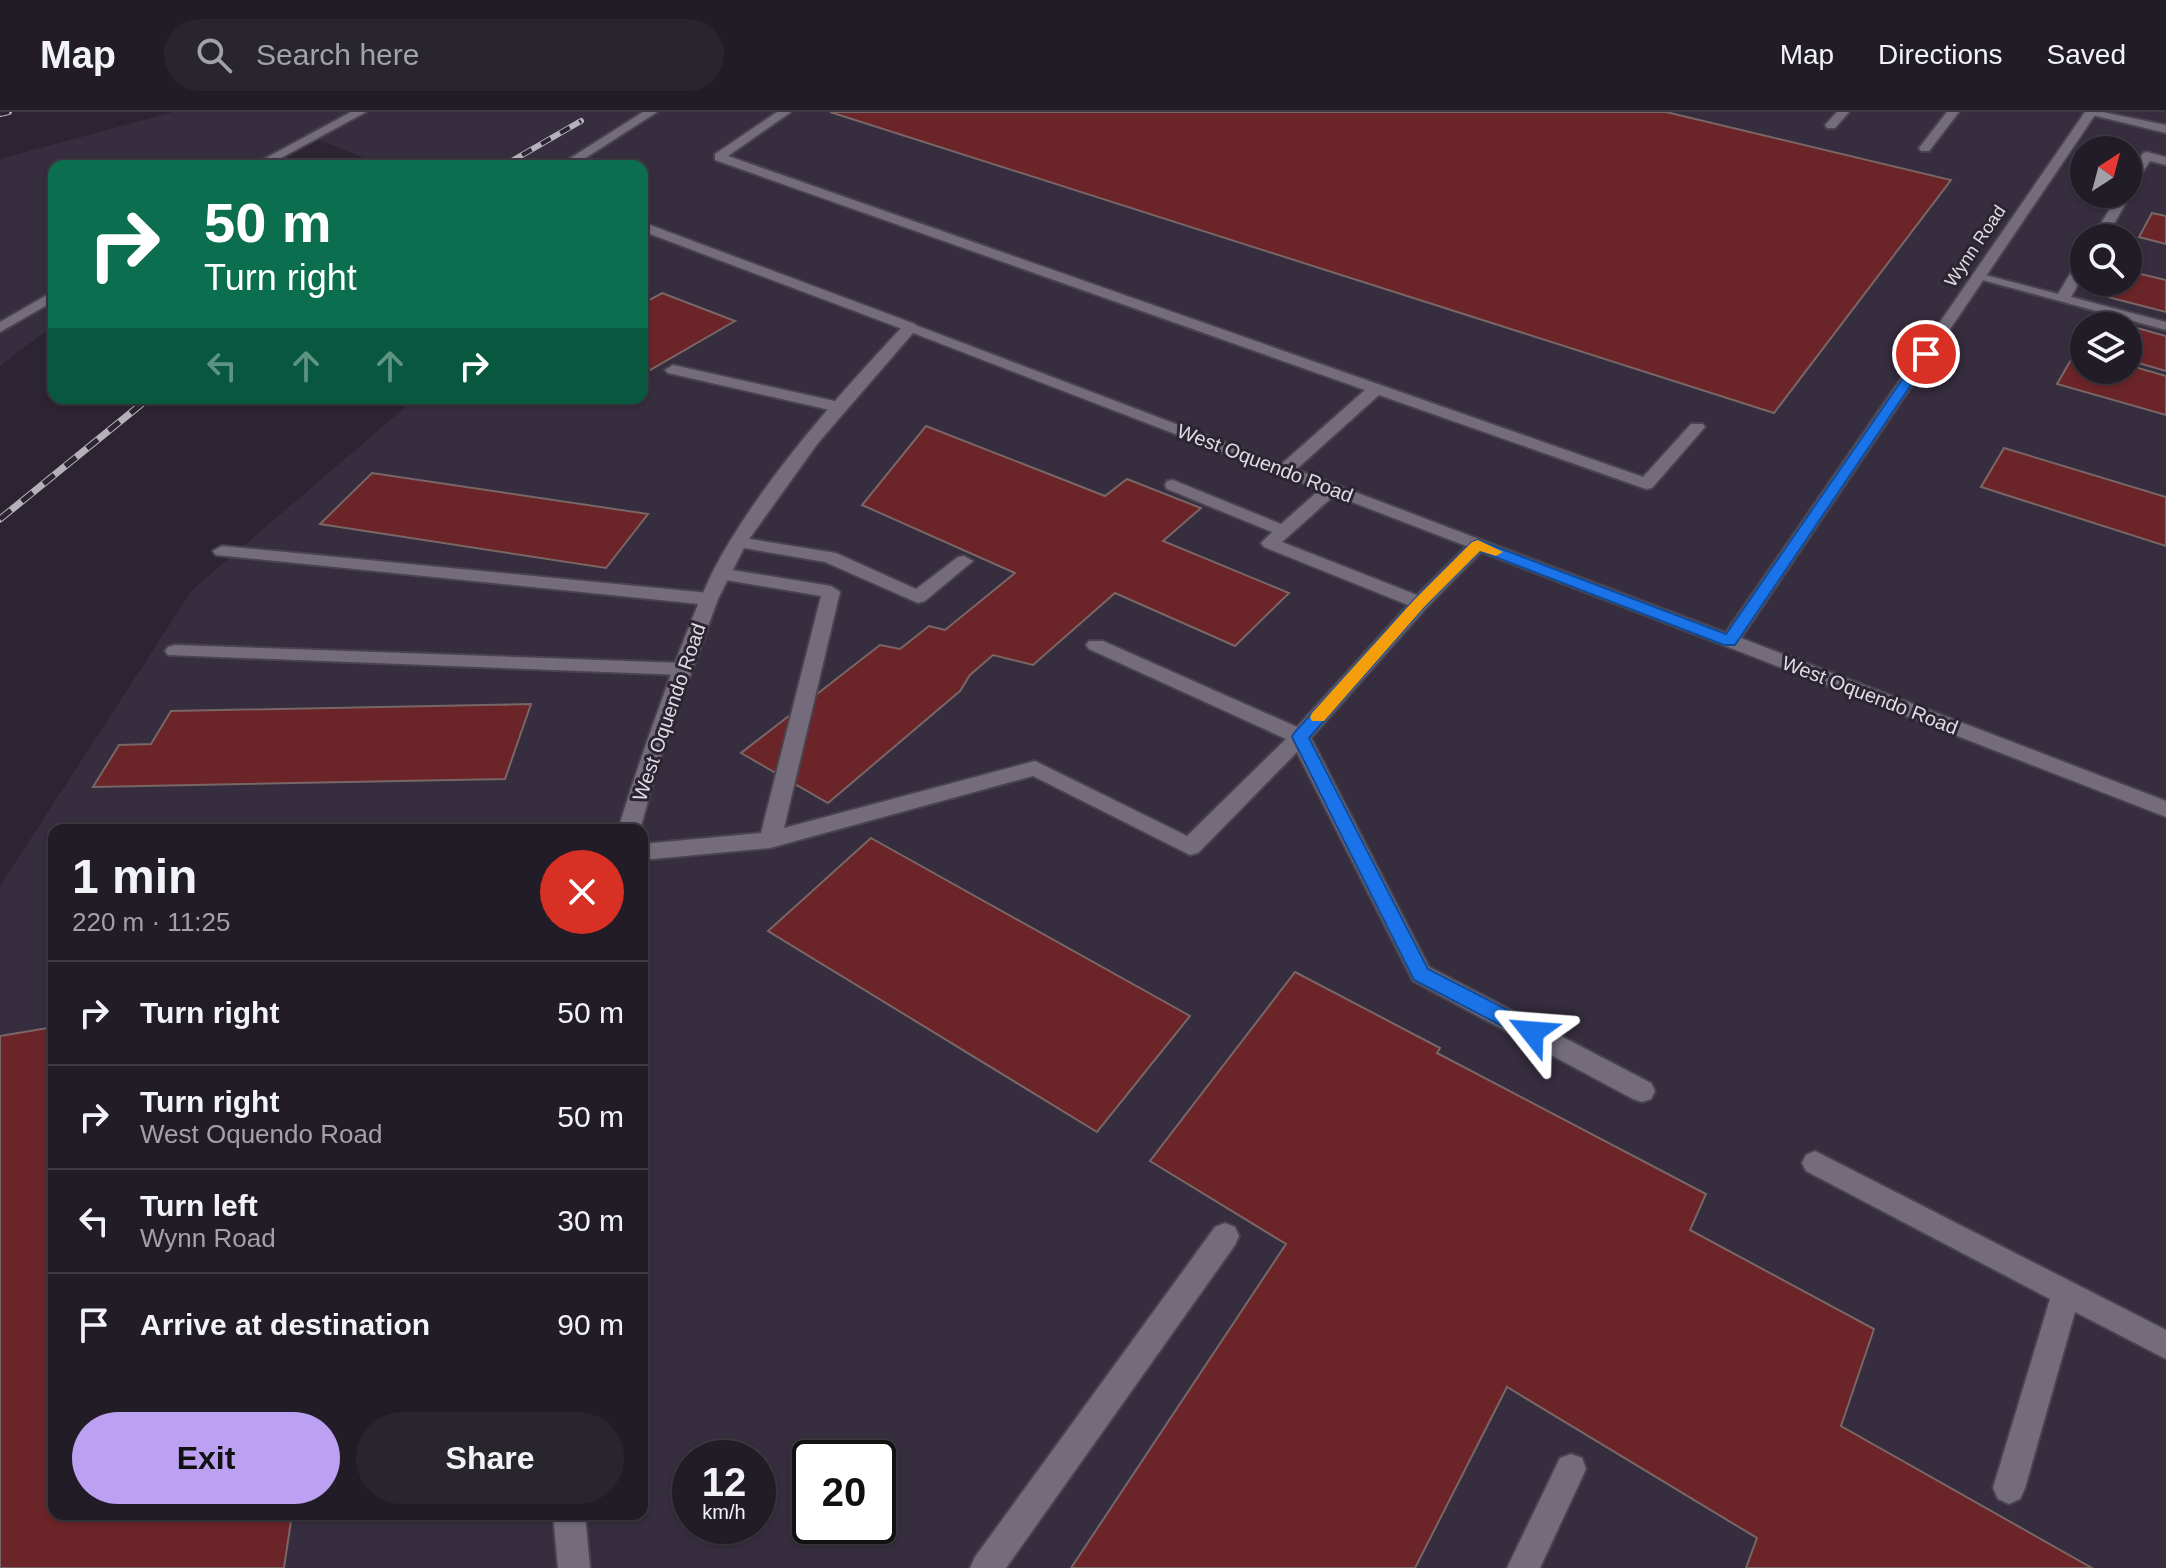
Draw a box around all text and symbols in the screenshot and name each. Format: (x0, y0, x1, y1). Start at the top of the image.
search box (164, 19, 724, 91)
icon: search (192, 33, 236, 77)
text: Map (40, 34, 116, 76)
text: Search here (256, 38, 419, 71)
text: Map (1780, 39, 1834, 70)
text: Directions (1878, 39, 2003, 70)
text: Saved (2047, 39, 2126, 70)
north arrow (2070, 136, 2142, 208)
map controls (2070, 136, 2142, 384)
text: 50 m (204, 191, 332, 254)
icon: right (72, 192, 176, 296)
street label: Wynn Road (1940, 201, 2010, 291)
button: search (2070, 224, 2142, 296)
text: Turn right (204, 257, 357, 298)
button: layers (2070, 312, 2142, 384)
pin (1892, 320, 1960, 388)
icon: arrive (1904, 332, 1948, 376)
icon: left (200, 344, 244, 388)
icon: ahead (284, 344, 328, 388)
icon: ahead (368, 344, 412, 388)
icon: right (452, 344, 496, 388)
street label: West Oquendo Road (1174, 419, 1356, 507)
street label: West Oquendo Road (628, 620, 710, 804)
street label: West Oquendo Road (1779, 651, 1961, 739)
text: 1 min (72, 850, 197, 903)
button: close (540, 850, 624, 934)
text: 220 m · 11:25 (72, 907, 231, 937)
position arrow (1490, 990, 1574, 1074)
icon: right (72, 991, 116, 1035)
text: Turn right (140, 996, 279, 1029)
text: 50 m (557, 996, 624, 1029)
text: Turn right (140, 1085, 279, 1118)
icon: right (72, 1095, 116, 1139)
text: 50 m (557, 1100, 624, 1133)
text: West Oquendo Road (140, 1119, 382, 1149)
text: Turn left (140, 1189, 258, 1222)
icon: left (72, 1199, 116, 1243)
text: 30 m (557, 1204, 624, 1237)
text: Wynn Road (140, 1223, 276, 1253)
icon: arrive (72, 1303, 116, 1347)
text: Arrive at destination (140, 1308, 430, 1341)
text: 90 m (557, 1308, 624, 1341)
button: Exit (72, 1412, 340, 1504)
button: Share (356, 1412, 624, 1504)
speed limit sign: 20 (792, 1440, 896, 1544)
text: 12 (702, 1460, 746, 1504)
text: km/h (702, 1501, 746, 1523)

